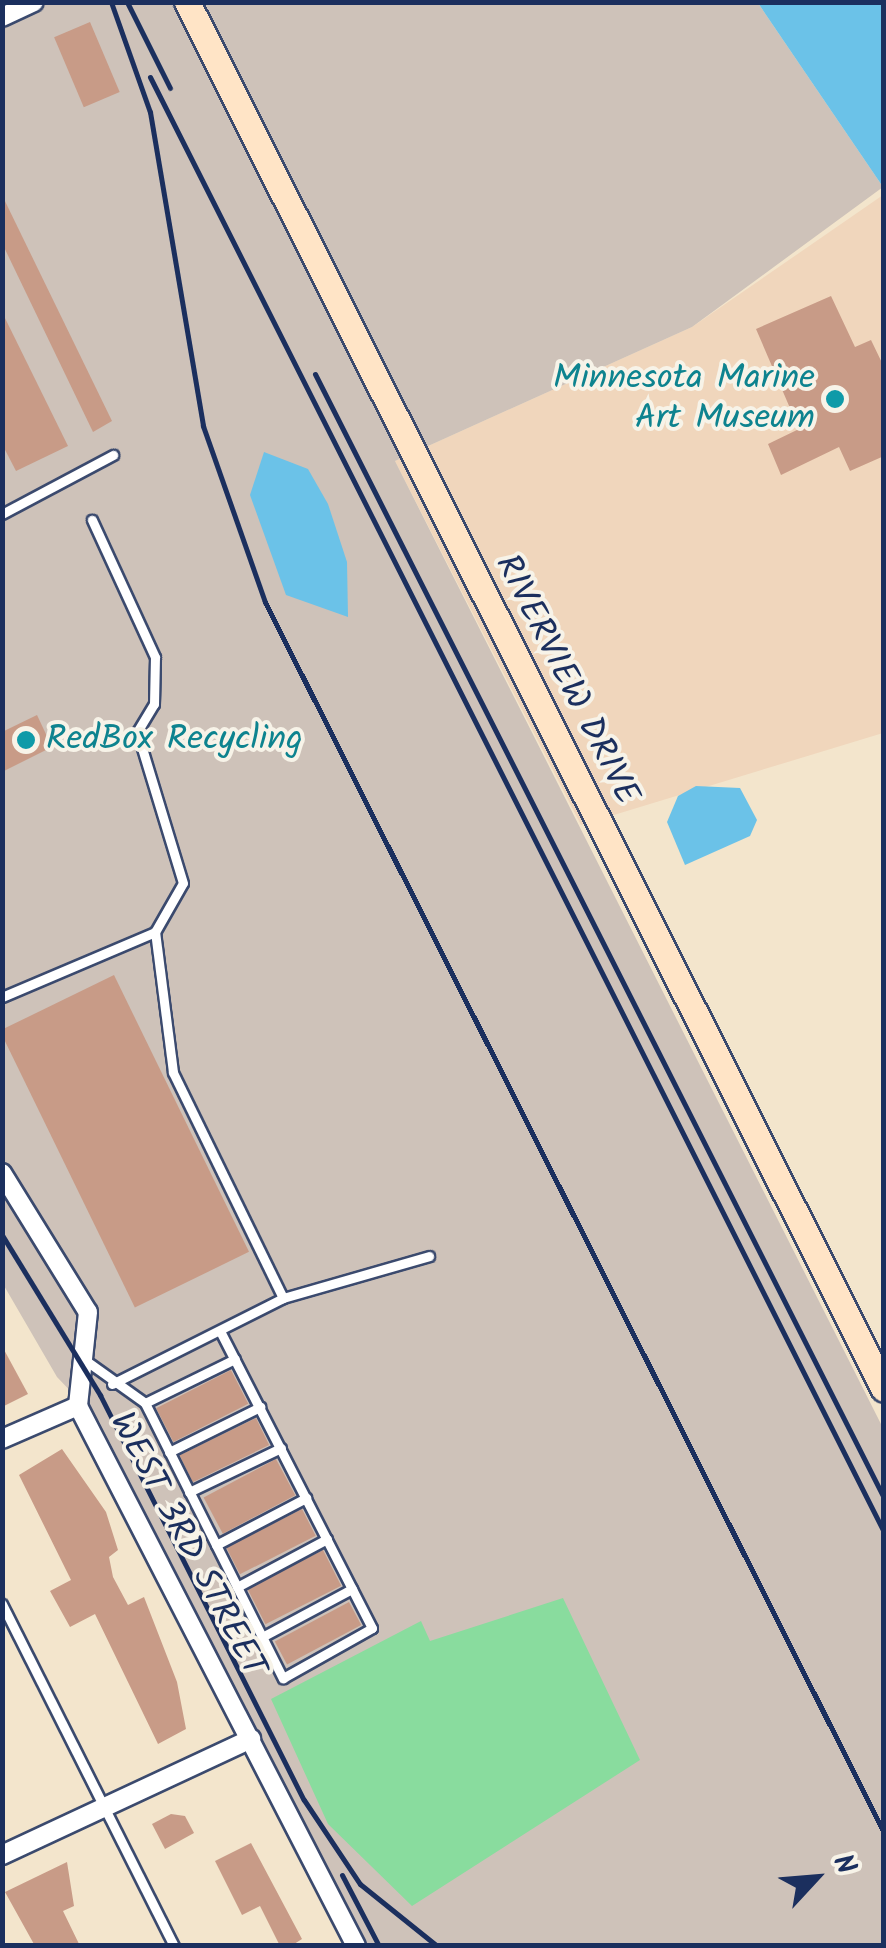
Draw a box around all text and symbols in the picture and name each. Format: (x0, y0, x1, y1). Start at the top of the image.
place label: Minnesota Marine Art Museum (553, 358, 815, 440)
marker: Minnesota Marine Art Museum (824, 388, 846, 410)
street label: RIVERVIEW DRIVE (485, 548, 647, 812)
place label: RedBox Recycling (46, 719, 303, 761)
marker: RedBox Recycling (15, 729, 37, 751)
street label: WEST 3RD STREET (100, 1406, 274, 1684)
north arrow (766, 1828, 866, 1928)
text: N (819, 1847, 868, 1882)

